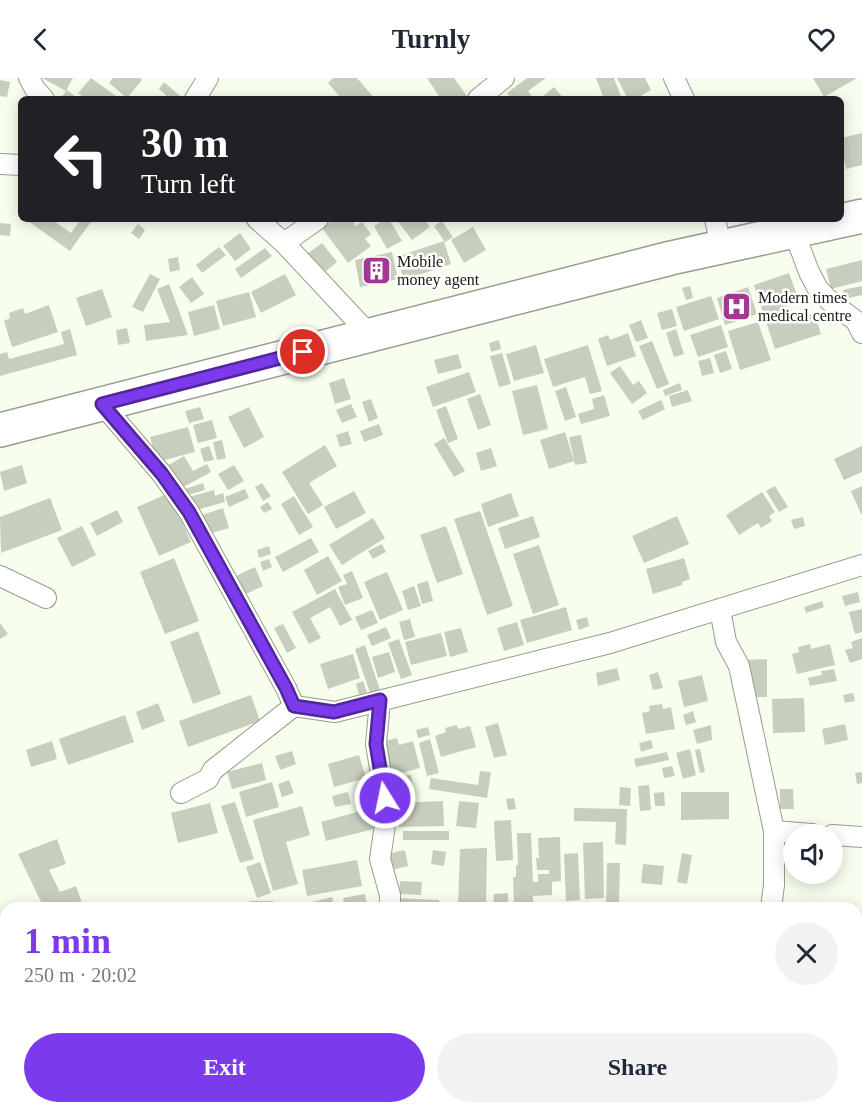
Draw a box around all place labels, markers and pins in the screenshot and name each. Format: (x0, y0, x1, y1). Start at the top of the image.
place label: Mobile money agent (397, 253, 480, 289)
building icon: Mobile money agent (360, 254, 392, 286)
place label: Modern times medical centre (758, 289, 852, 324)
hospital icon: Modern times medical centre (721, 290, 753, 322)
pin (277, 326, 328, 377)

